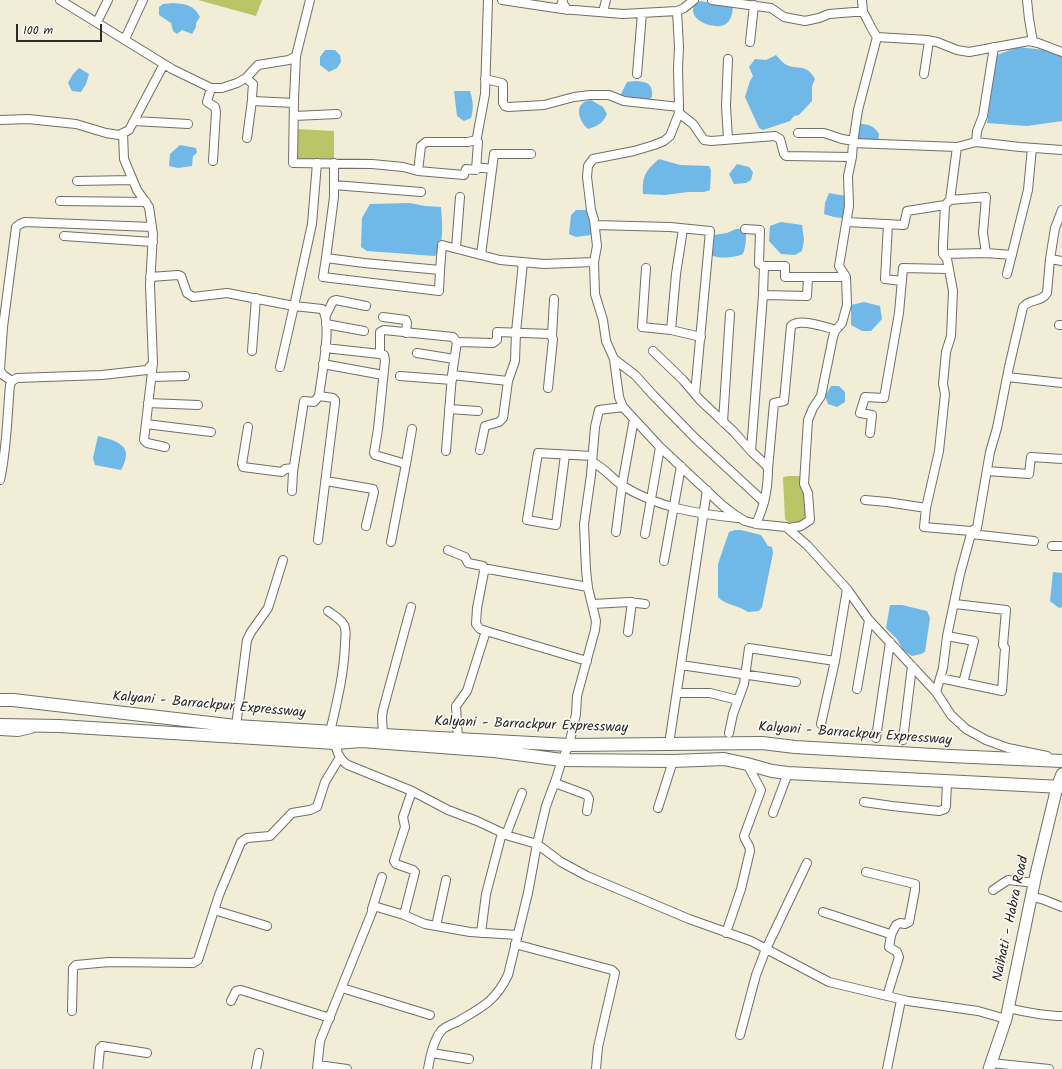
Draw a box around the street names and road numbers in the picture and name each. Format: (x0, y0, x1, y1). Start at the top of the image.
street label: Kalyani - Barrackpur Expressway (112, 689, 306, 723)
street label: Kalyani - Barrackpur Expressway (434, 714, 628, 738)
street label: Kalyani - Barrackpur Expressway (758, 720, 952, 750)
street label: Naihati - Habra Road (990, 855, 1034, 983)

